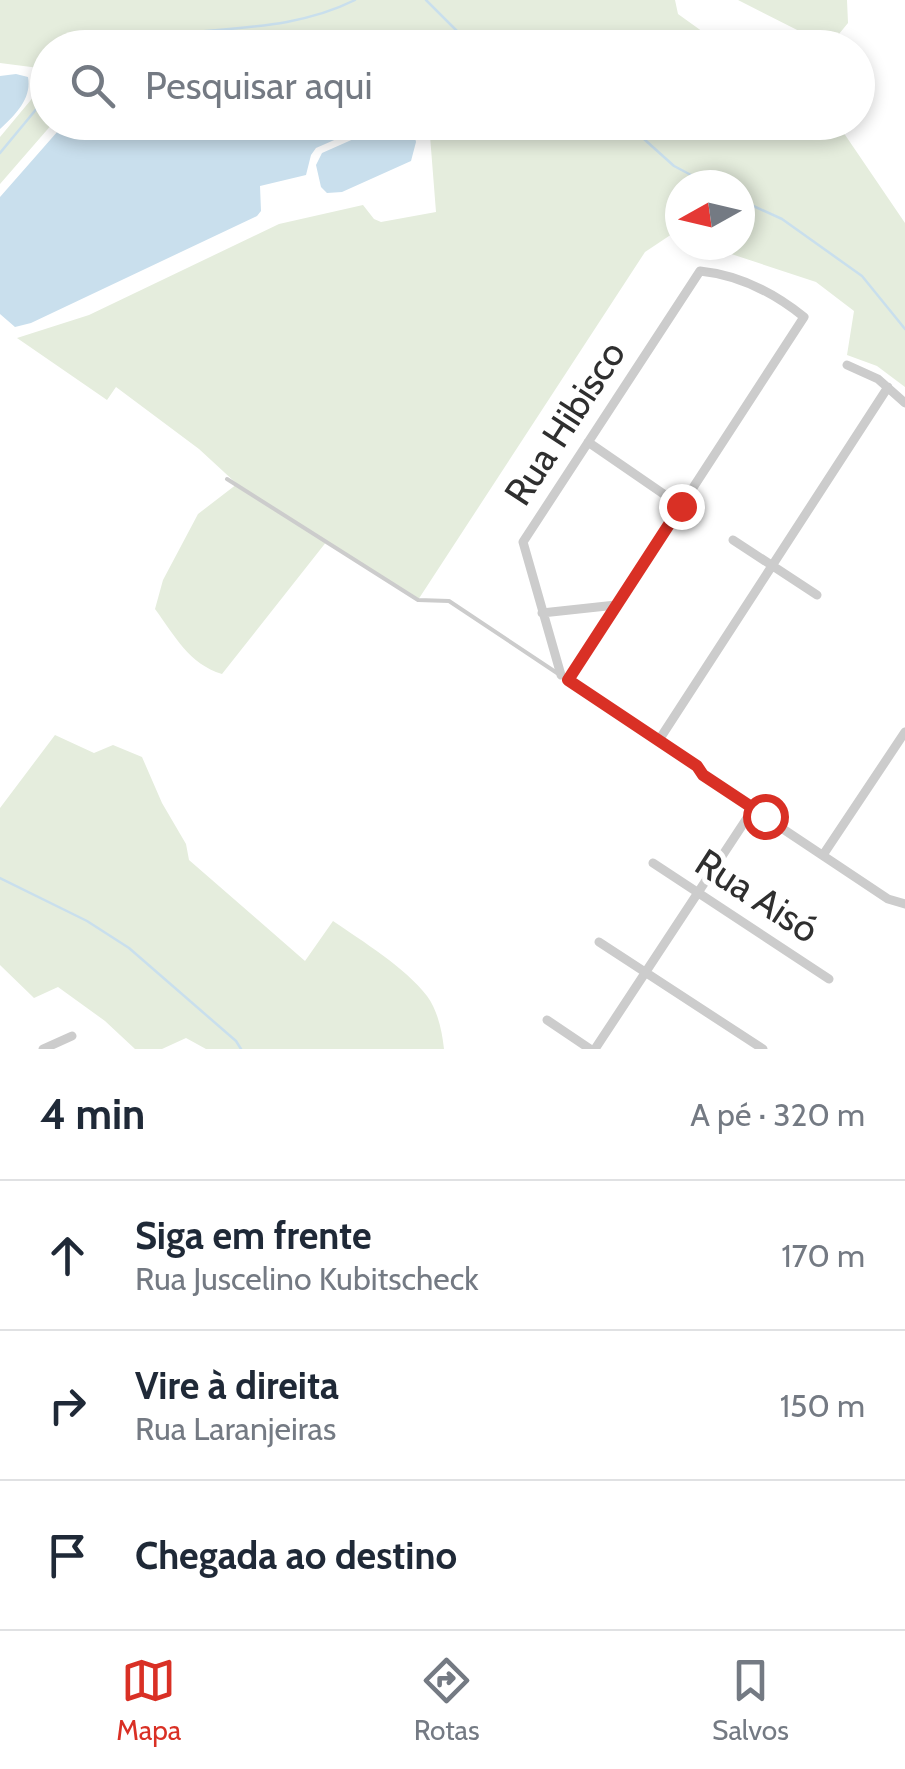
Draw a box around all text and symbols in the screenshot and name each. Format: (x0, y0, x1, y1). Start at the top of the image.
search box (30, 30, 875, 140)
icon: search (65, 58, 120, 113)
text: Pesquisar aqui (145, 62, 372, 109)
north arrow (665, 170, 755, 260)
street label: Rua Hibisco (494, 332, 635, 514)
route end (659, 484, 705, 530)
route start (743, 794, 789, 840)
street label: Rua Aisó (687, 838, 828, 953)
text: 4 min (40, 1088, 145, 1140)
text: A pé · 320 m (690, 1095, 865, 1134)
text: Siga em frente (135, 1212, 372, 1259)
icon: ahead (40, 1228, 95, 1283)
text: 170 m (781, 1236, 865, 1275)
text: Rua Juscelino Kubitscheck (135, 1259, 479, 1298)
text: Vire à direita (135, 1362, 339, 1409)
icon: right (40, 1378, 95, 1433)
text: 150 m (780, 1386, 865, 1425)
text: Rua Laranjeiras (135, 1409, 336, 1448)
icon: arrive (40, 1528, 95, 1583)
text: Chegada ao destino (135, 1532, 457, 1579)
tab: Mapa (116, 1653, 181, 1747)
tab: Rotas (414, 1653, 480, 1747)
tab: Salvos (712, 1653, 789, 1747)

